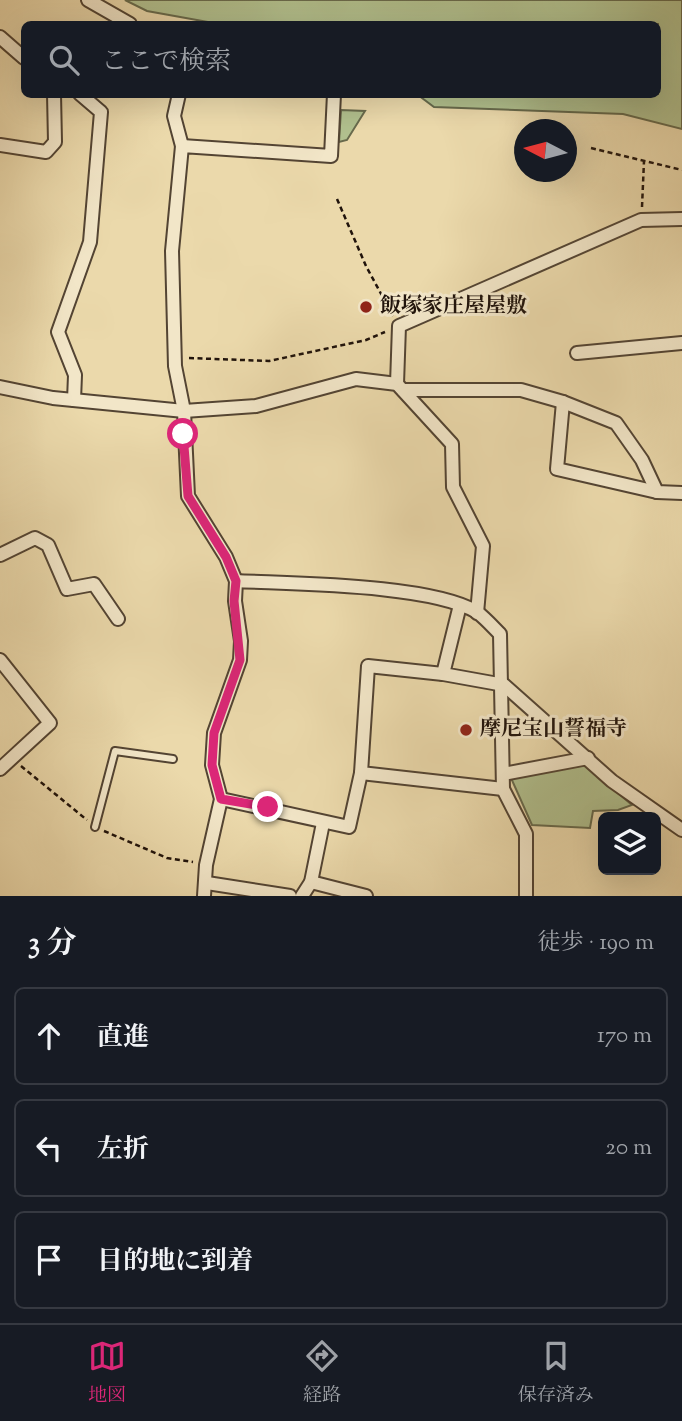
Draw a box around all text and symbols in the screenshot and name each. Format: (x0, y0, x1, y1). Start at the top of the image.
search box (21, 21, 661, 98)
icon: search (45, 41, 83, 79)
text: ここで検索 (101, 44, 231, 81)
north arrow (514, 119, 577, 182)
place label: 飯塚家庄屋屋敷 (380, 292, 527, 322)
marker: 飯塚家庄屋屋敷 (358, 299, 374, 315)
route start (167, 418, 198, 449)
place label: 摩尼宝山誓福寺 (480, 715, 627, 745)
marker: 摩尼宝山誓福寺 (458, 722, 474, 738)
route end (252, 791, 283, 822)
map controls (598, 812, 661, 875)
button: layers (598, 812, 661, 875)
text: 3 分 (28, 923, 77, 966)
text: 徒歩 · 190 m (538, 927, 654, 960)
icon: ahead (30, 1017, 68, 1055)
text: 直進 (97, 1020, 149, 1057)
text: 170 m (597, 1020, 652, 1053)
icon: left (30, 1129, 68, 1167)
text: 左折 (97, 1132, 149, 1169)
text: 20 m (605, 1132, 652, 1165)
icon: arrive (30, 1241, 68, 1279)
text: 目的地に到着 (97, 1244, 253, 1281)
tab: 地図 (88, 1337, 126, 1410)
tab: 経路 (303, 1337, 341, 1410)
tab: 保存済み (518, 1337, 594, 1410)

